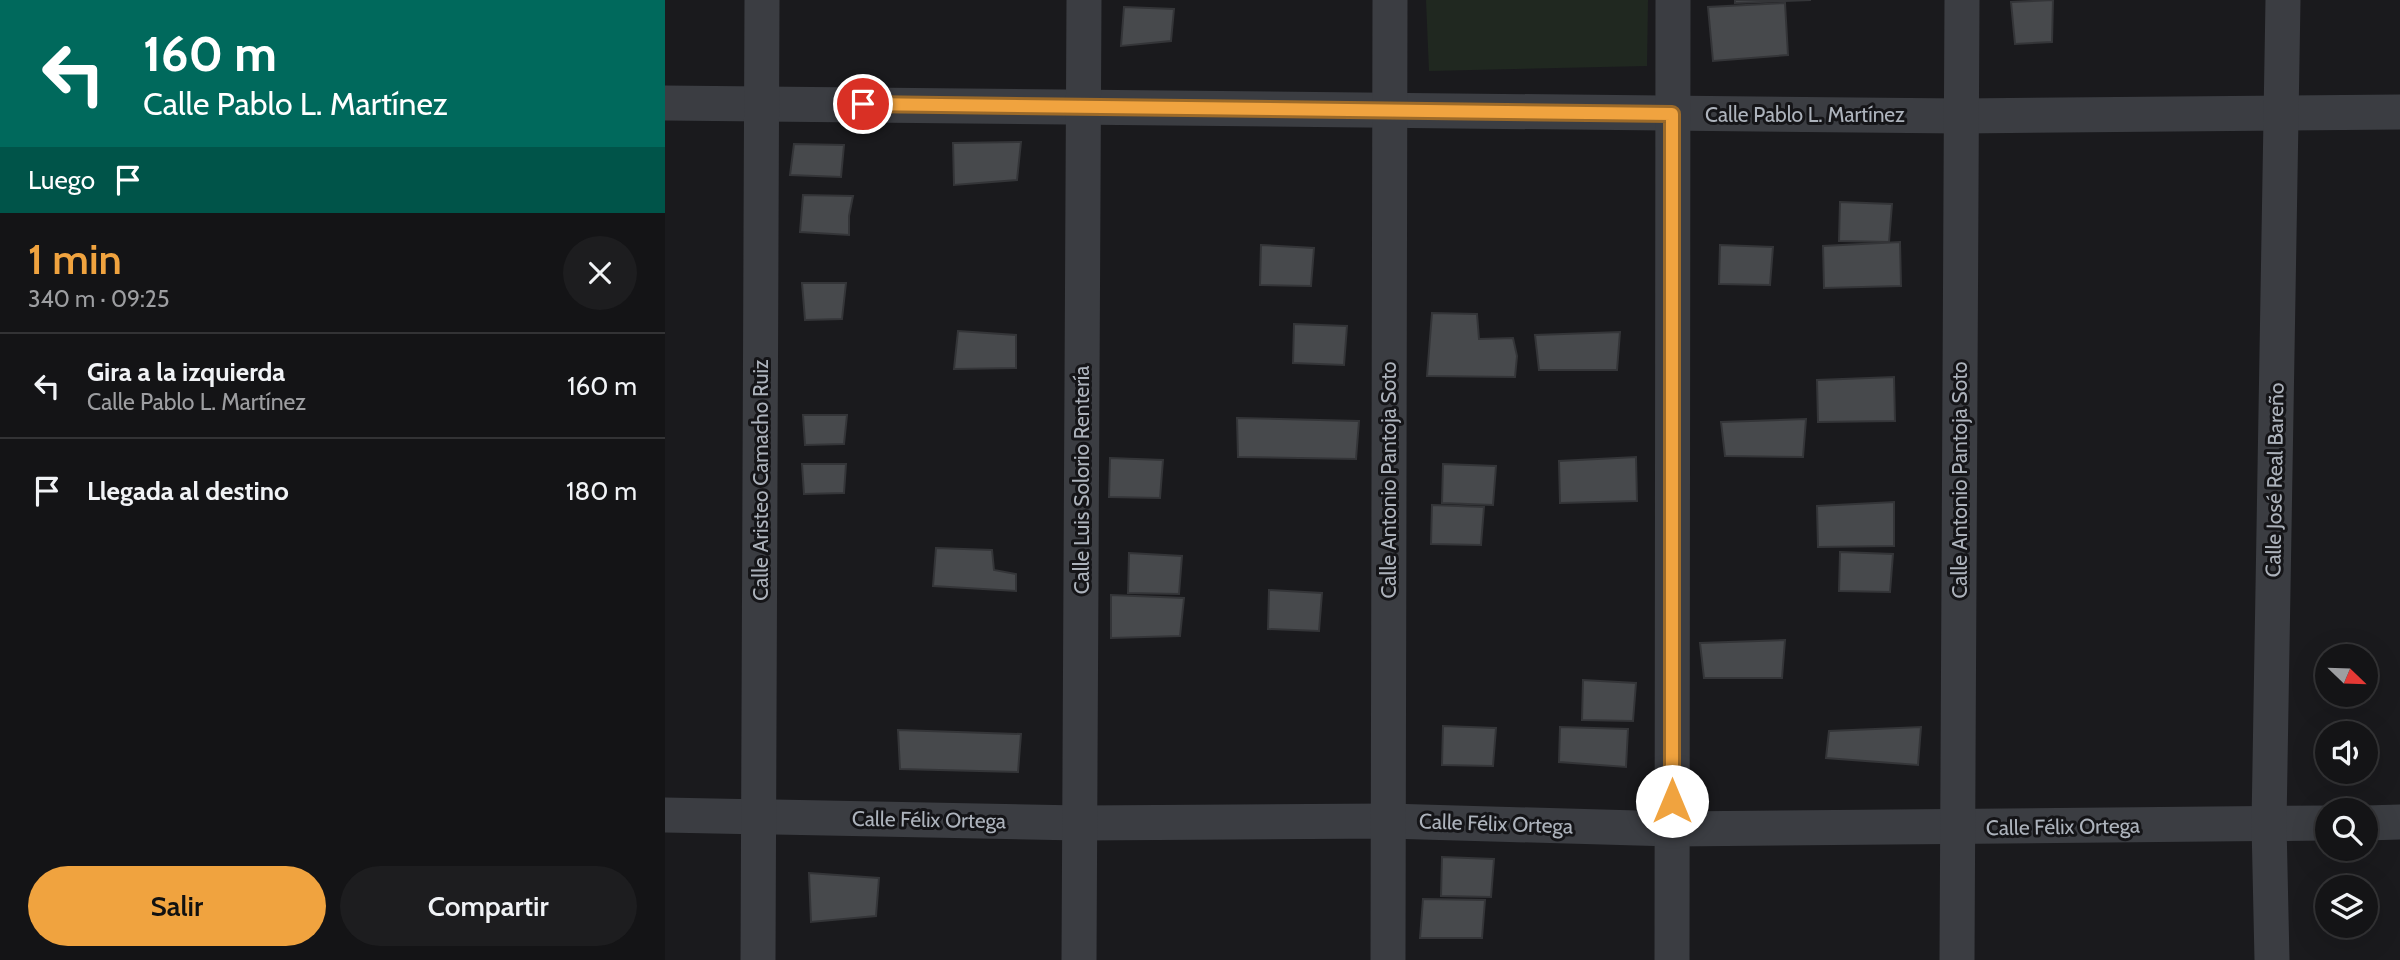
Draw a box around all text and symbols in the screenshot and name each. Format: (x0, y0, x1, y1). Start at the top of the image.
text: 160 m (143, 24, 277, 83)
icon: left (28, 28, 119, 119)
pin (833, 74, 893, 134)
text: Calle Pablo L. Martínez (143, 84, 448, 123)
icon: arrive (844, 85, 882, 123)
street label: Calle Pablo L. Martínez (1705, 102, 1905, 127)
icon: arrive (109, 161, 147, 199)
text: Luego (28, 164, 95, 196)
text: 1 min (28, 233, 122, 285)
button: close (563, 236, 637, 310)
text: 340 m · 09:25 (28, 285, 169, 313)
text: Gira a la izquierda (87, 356, 285, 388)
street label: Calle Aristeo Camacho Ruiz (748, 359, 773, 601)
street label: Calle Antonio Pantoja Soto (1376, 361, 1402, 599)
street label: Calle Antonio Pantoja Soto (1947, 361, 1973, 599)
street label: Calle Luis Solorio Rentería (1069, 366, 1094, 594)
icon: left (28, 367, 66, 405)
text: 160 m (567, 370, 637, 402)
street label: Calle José Real Bareño (2260, 382, 2289, 578)
text: Calle Pablo L. Martínez (87, 388, 306, 416)
icon: arrive (28, 472, 66, 510)
text: Llegada al destino (87, 475, 289, 507)
text: 180 m (566, 475, 637, 507)
north arrow (2315, 644, 2378, 707)
map controls (2315, 644, 2378, 938)
button: sound (2315, 721, 2378, 784)
position arrow (1635, 764, 1709, 838)
button: search (2315, 798, 2378, 861)
street label: Calle Félix Ortega (852, 806, 1006, 833)
street label: Calle Félix Ortega (1419, 808, 1573, 839)
street label: Calle Félix Ortega (1986, 813, 2140, 840)
button: Salir (28, 866, 326, 946)
button: Compartir (340, 866, 637, 946)
button: layers (2315, 875, 2378, 938)

